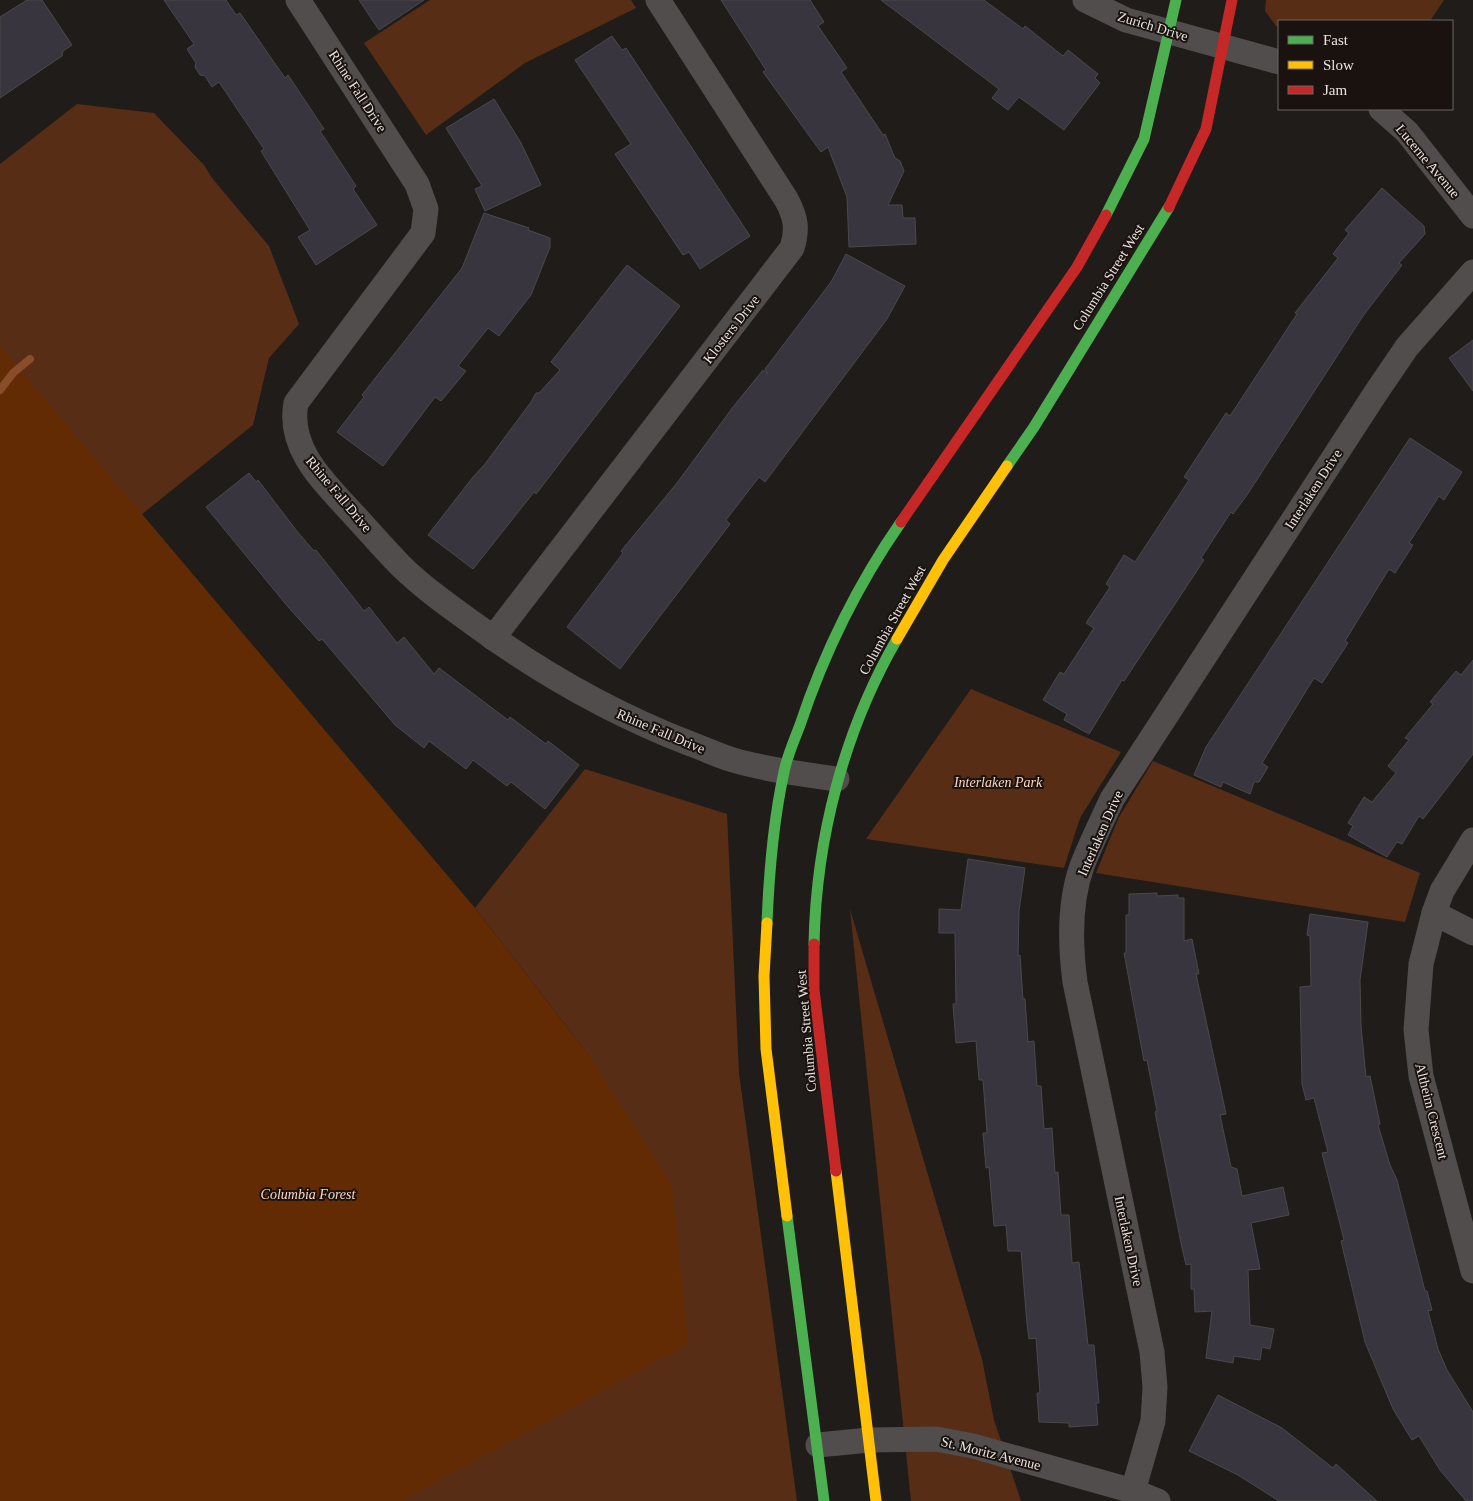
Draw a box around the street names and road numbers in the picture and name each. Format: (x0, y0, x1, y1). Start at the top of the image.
street label: Zurich Drive (1116, 9, 1190, 44)
street label: Rhine Fall Drive (326, 48, 389, 135)
street label: Lucerne Avenue (1393, 122, 1463, 201)
street label: Columbia Street West (1070, 221, 1147, 333)
street label: Klosters Drive (700, 292, 763, 366)
street label: Interlaken Drive (1282, 447, 1345, 532)
street label: Rhine Fall Drive (303, 453, 375, 535)
street label: Columbia Street West (856, 563, 929, 677)
street label: Rhine Fall Drive (615, 706, 707, 757)
street label: Interlaken Drive (1075, 788, 1126, 878)
street label: Columbia Street West (794, 969, 819, 1093)
street label: Altheim Crescent (1412, 1062, 1451, 1161)
street label: Interlaken Drive (1112, 1194, 1145, 1288)
street label: St. Moritz Avenue (940, 1434, 1042, 1473)

